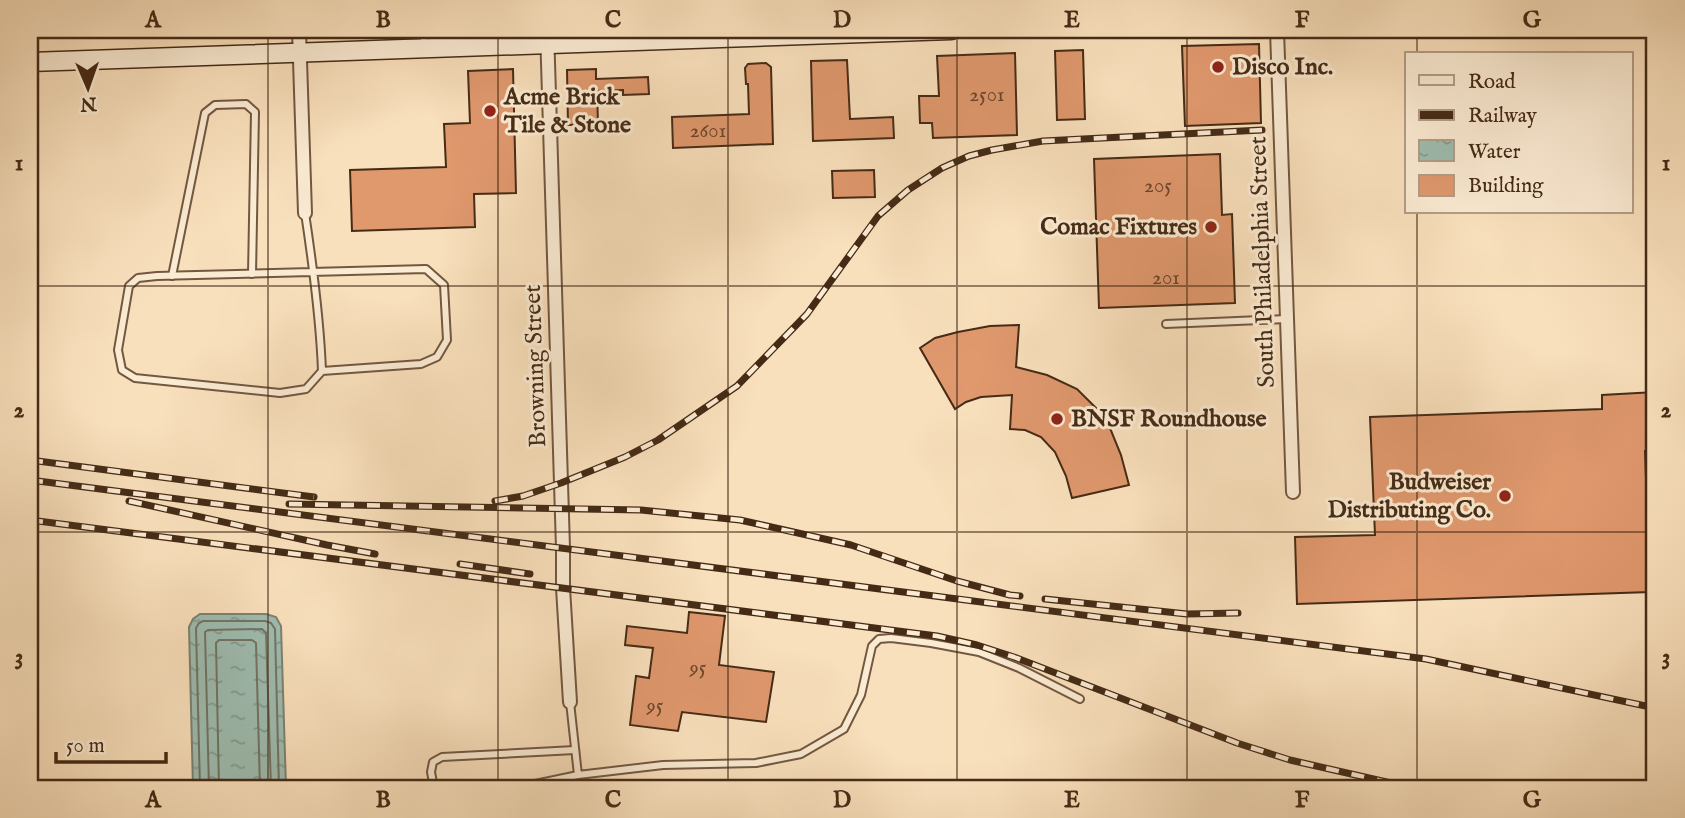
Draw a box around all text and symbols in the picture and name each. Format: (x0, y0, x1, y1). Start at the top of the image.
text: A (144, 6, 162, 35)
text: B (375, 6, 391, 35)
text: C (605, 6, 622, 35)
text: D (833, 6, 851, 35)
text: E (1064, 6, 1080, 35)
text: F (1295, 6, 1310, 35)
text: G (1523, 6, 1542, 35)
north arrow (52, 52, 122, 122)
place label: Disco Inc. (1232, 52, 1333, 83)
legend (1405, 52, 1632, 214)
marker: Disco Inc. (1210, 59, 1226, 75)
text: Road (1468, 69, 1516, 96)
place label: Acme Brick Tile & Stone (503, 82, 631, 141)
house number: 2501 (969, 82, 1005, 109)
text: N (79, 91, 98, 115)
marker: Acme Brick Tile & Stone (482, 103, 498, 119)
text: Railway (1468, 103, 1538, 130)
house number: 2601 (690, 118, 726, 145)
street label: South Philadelphia Street (1243, 136, 1283, 388)
text: Water (1468, 139, 1521, 166)
text: 1 (15, 149, 23, 178)
text: 1 (1662, 149, 1670, 178)
house number: 205 (1144, 173, 1172, 200)
text: Building (1468, 173, 1544, 200)
place label: Comac Fixtures (1040, 212, 1198, 243)
marker: Comac Fixtures (1203, 219, 1219, 235)
house number: 201 (1152, 265, 1180, 292)
street label: Browning Street (518, 284, 554, 448)
text: 2 (14, 396, 25, 425)
text: 2 (1661, 396, 1672, 425)
place label: BNSF Roundhouse (1071, 404, 1266, 435)
marker: BNSF Roundhouse (1049, 411, 1065, 427)
place label: Budweiser Distributing Co. (1327, 467, 1491, 526)
marker: Budweiser Distributing Co. (1497, 488, 1513, 504)
text: 3 (15, 643, 23, 672)
text: 3 (1662, 643, 1670, 672)
house number: 95 (689, 655, 707, 682)
house number: 95 (646, 693, 664, 720)
scale bar (56, 720, 166, 764)
text: 50 m (66, 733, 105, 760)
text: A (144, 786, 162, 815)
text: B (375, 786, 391, 815)
text: C (605, 786, 622, 815)
text: D (833, 786, 851, 815)
text: E (1064, 786, 1080, 815)
text: F (1295, 786, 1310, 815)
text: G (1523, 786, 1542, 815)

